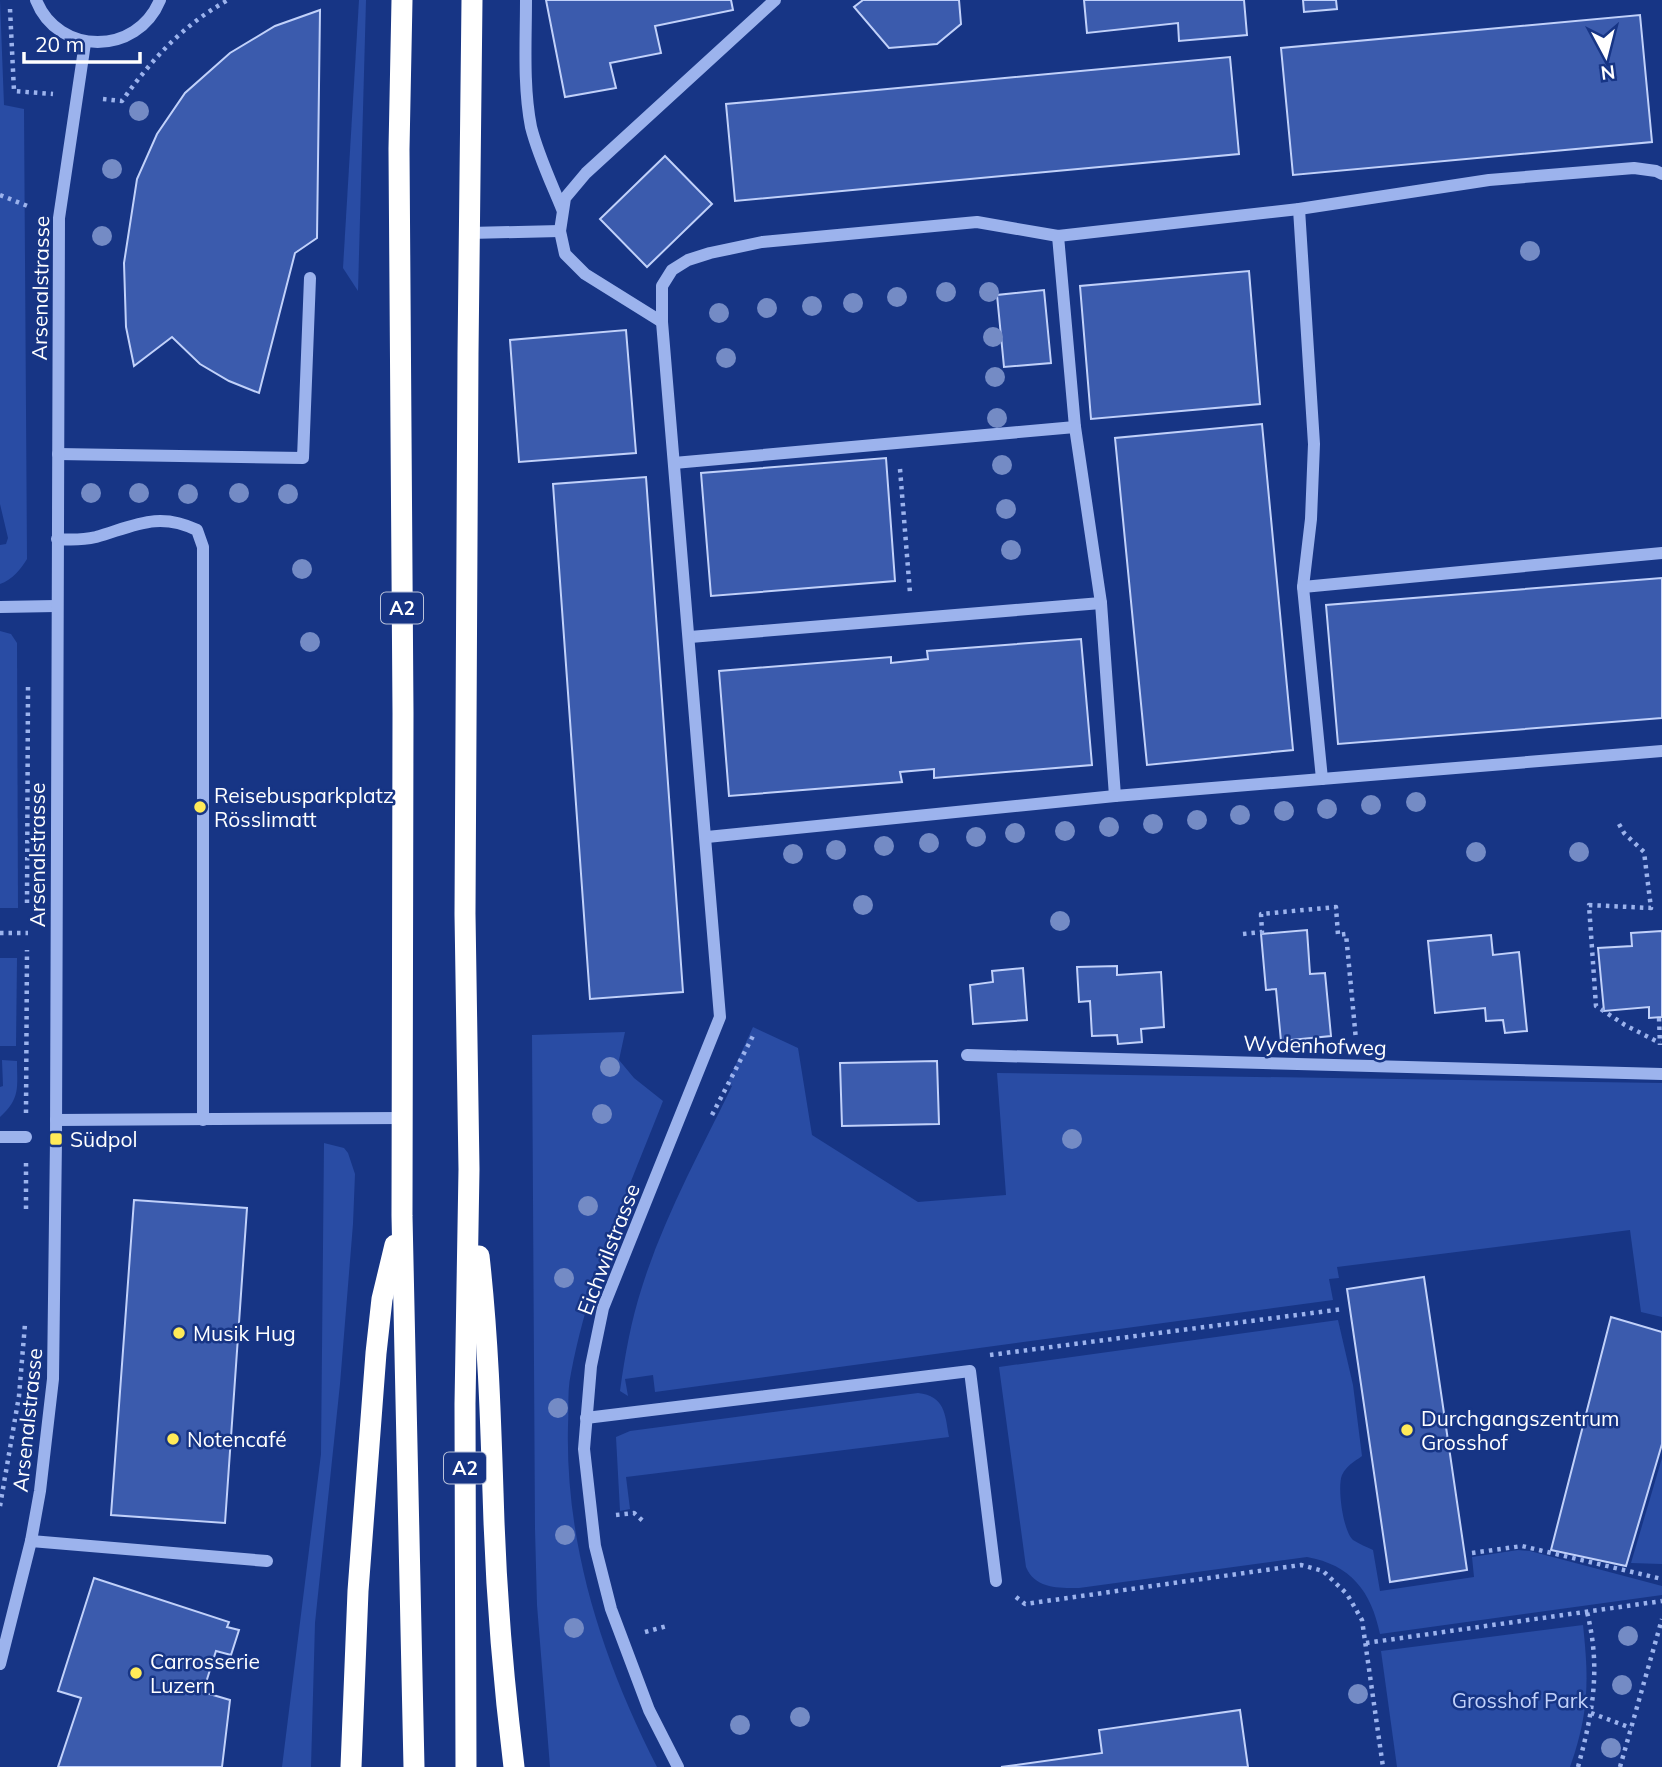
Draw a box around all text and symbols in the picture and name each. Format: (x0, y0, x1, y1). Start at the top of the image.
scale bar (24, 21, 140, 65)
north arrow (1571, 21, 1641, 91)
text: 20 m (35, 31, 84, 57)
text: N (1599, 60, 1617, 86)
street label: Arsenalstrasse (26, 215, 54, 361)
road number: A2 (381, 593, 423, 624)
place label: Reisebusparkplatz Rösslimatt (214, 782, 394, 832)
street label: Arsenalstrasse (24, 783, 50, 927)
marker: Reisebusparkplatz Rösslimatt (192, 799, 208, 815)
street label: Wydenhofweg (1243, 1030, 1387, 1060)
place label: Südpol (70, 1126, 137, 1152)
marker: Südpol (48, 1131, 64, 1147)
street label: Eichwilstrasse (571, 1180, 645, 1318)
place label: Musik Hug (193, 1320, 296, 1346)
marker: Musik Hug (171, 1325, 187, 1341)
street label: Arsenalstrasse (7, 1347, 47, 1493)
place label: Durchgangszentrum Grosshof (1421, 1405, 1619, 1455)
marker: Durchgangszentrum Grosshof (1399, 1422, 1415, 1438)
place label: Notencafé (187, 1426, 287, 1452)
marker: Notencafé (165, 1431, 181, 1447)
road number: A2 (444, 1452, 486, 1484)
place label: Carrosserie Luzern (150, 1648, 260, 1698)
marker: Carrosserie Luzern (128, 1665, 144, 1681)
park label: Grosshof Park (1452, 1687, 1589, 1713)

